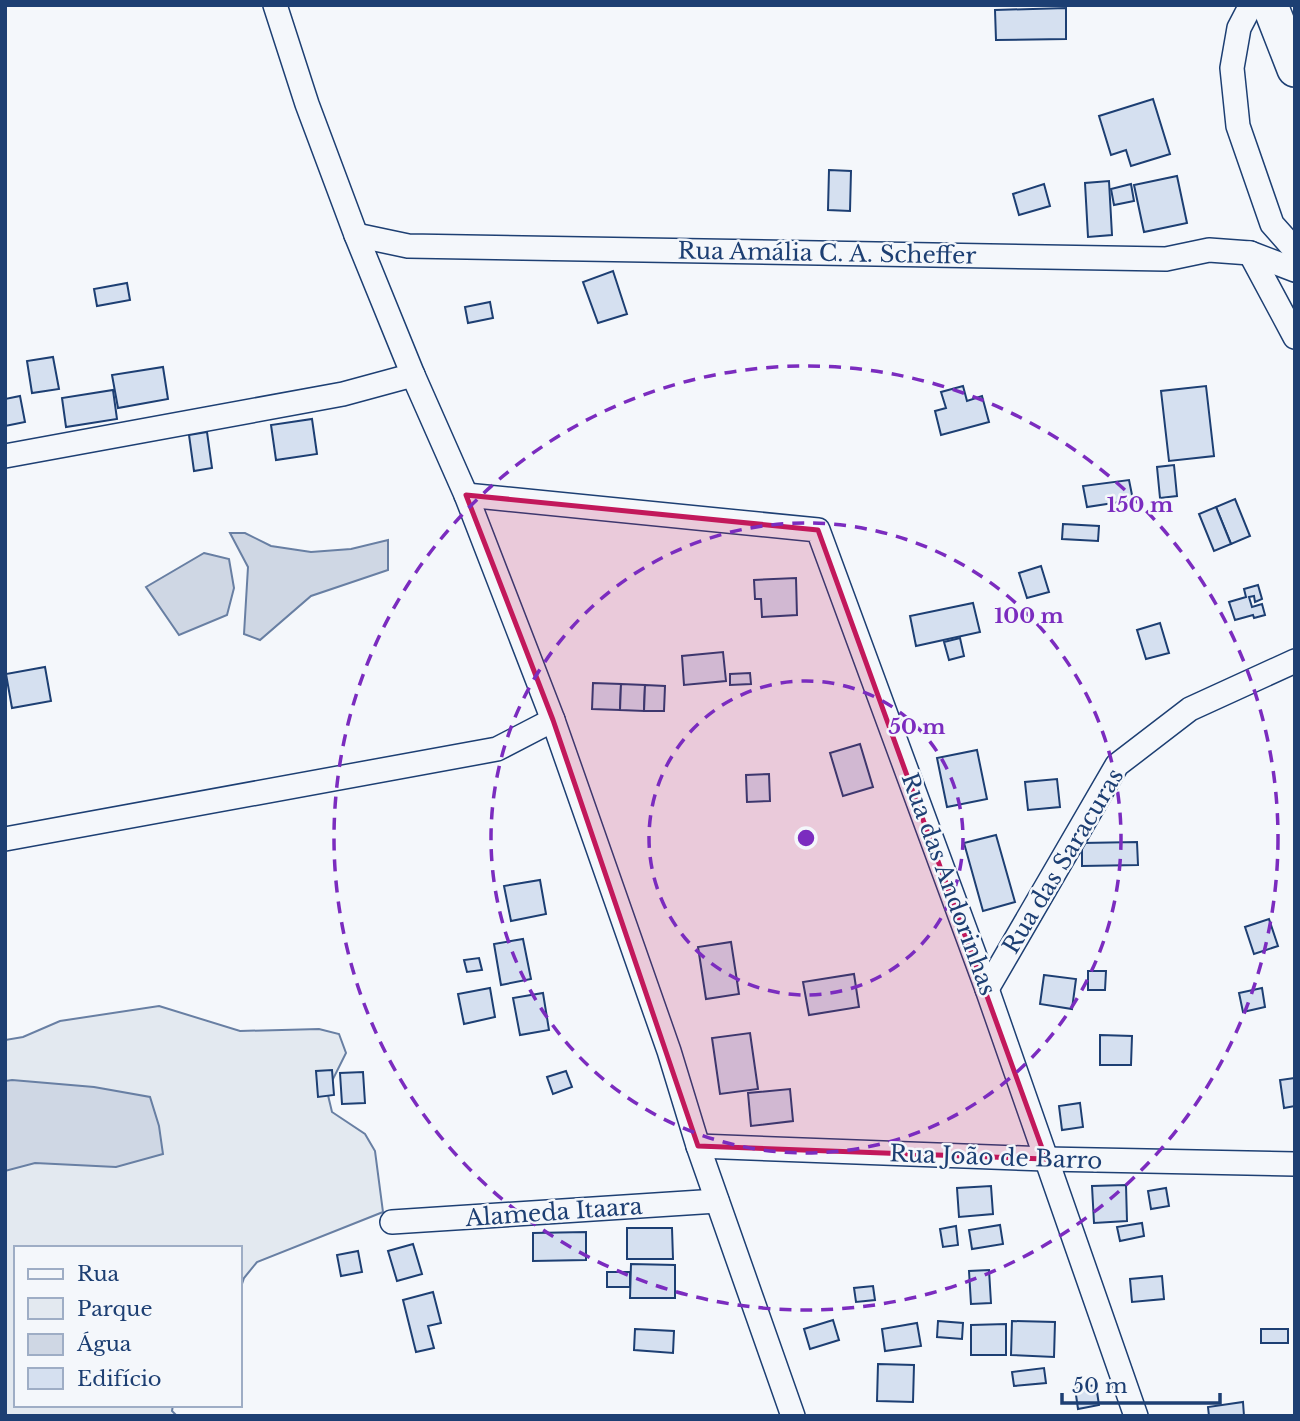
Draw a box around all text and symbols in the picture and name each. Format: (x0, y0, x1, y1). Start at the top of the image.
street label: Rua Amália C. A. Scheffer (677, 236, 977, 270)
text: 150 m (1107, 492, 1173, 518)
text: 100 m (994, 603, 1064, 629)
text: 50 m (888, 714, 946, 740)
street label: Rua das Saracuras (997, 763, 1129, 959)
street label: Rua das Andorinhas (896, 769, 1002, 999)
centre of rings (794, 826, 818, 850)
street label: Rua João de Barro (889, 1139, 1103, 1175)
street label: Alameda Itaara (463, 1192, 644, 1232)
legend (14, 1246, 242, 1407)
text: Rua (77, 1261, 120, 1287)
text: Parque (77, 1296, 152, 1322)
text: Água (76, 1331, 132, 1357)
scale bar (1062, 1362, 1220, 1406)
text: Edifício (77, 1366, 162, 1392)
text: 50 m (1072, 1373, 1128, 1399)

